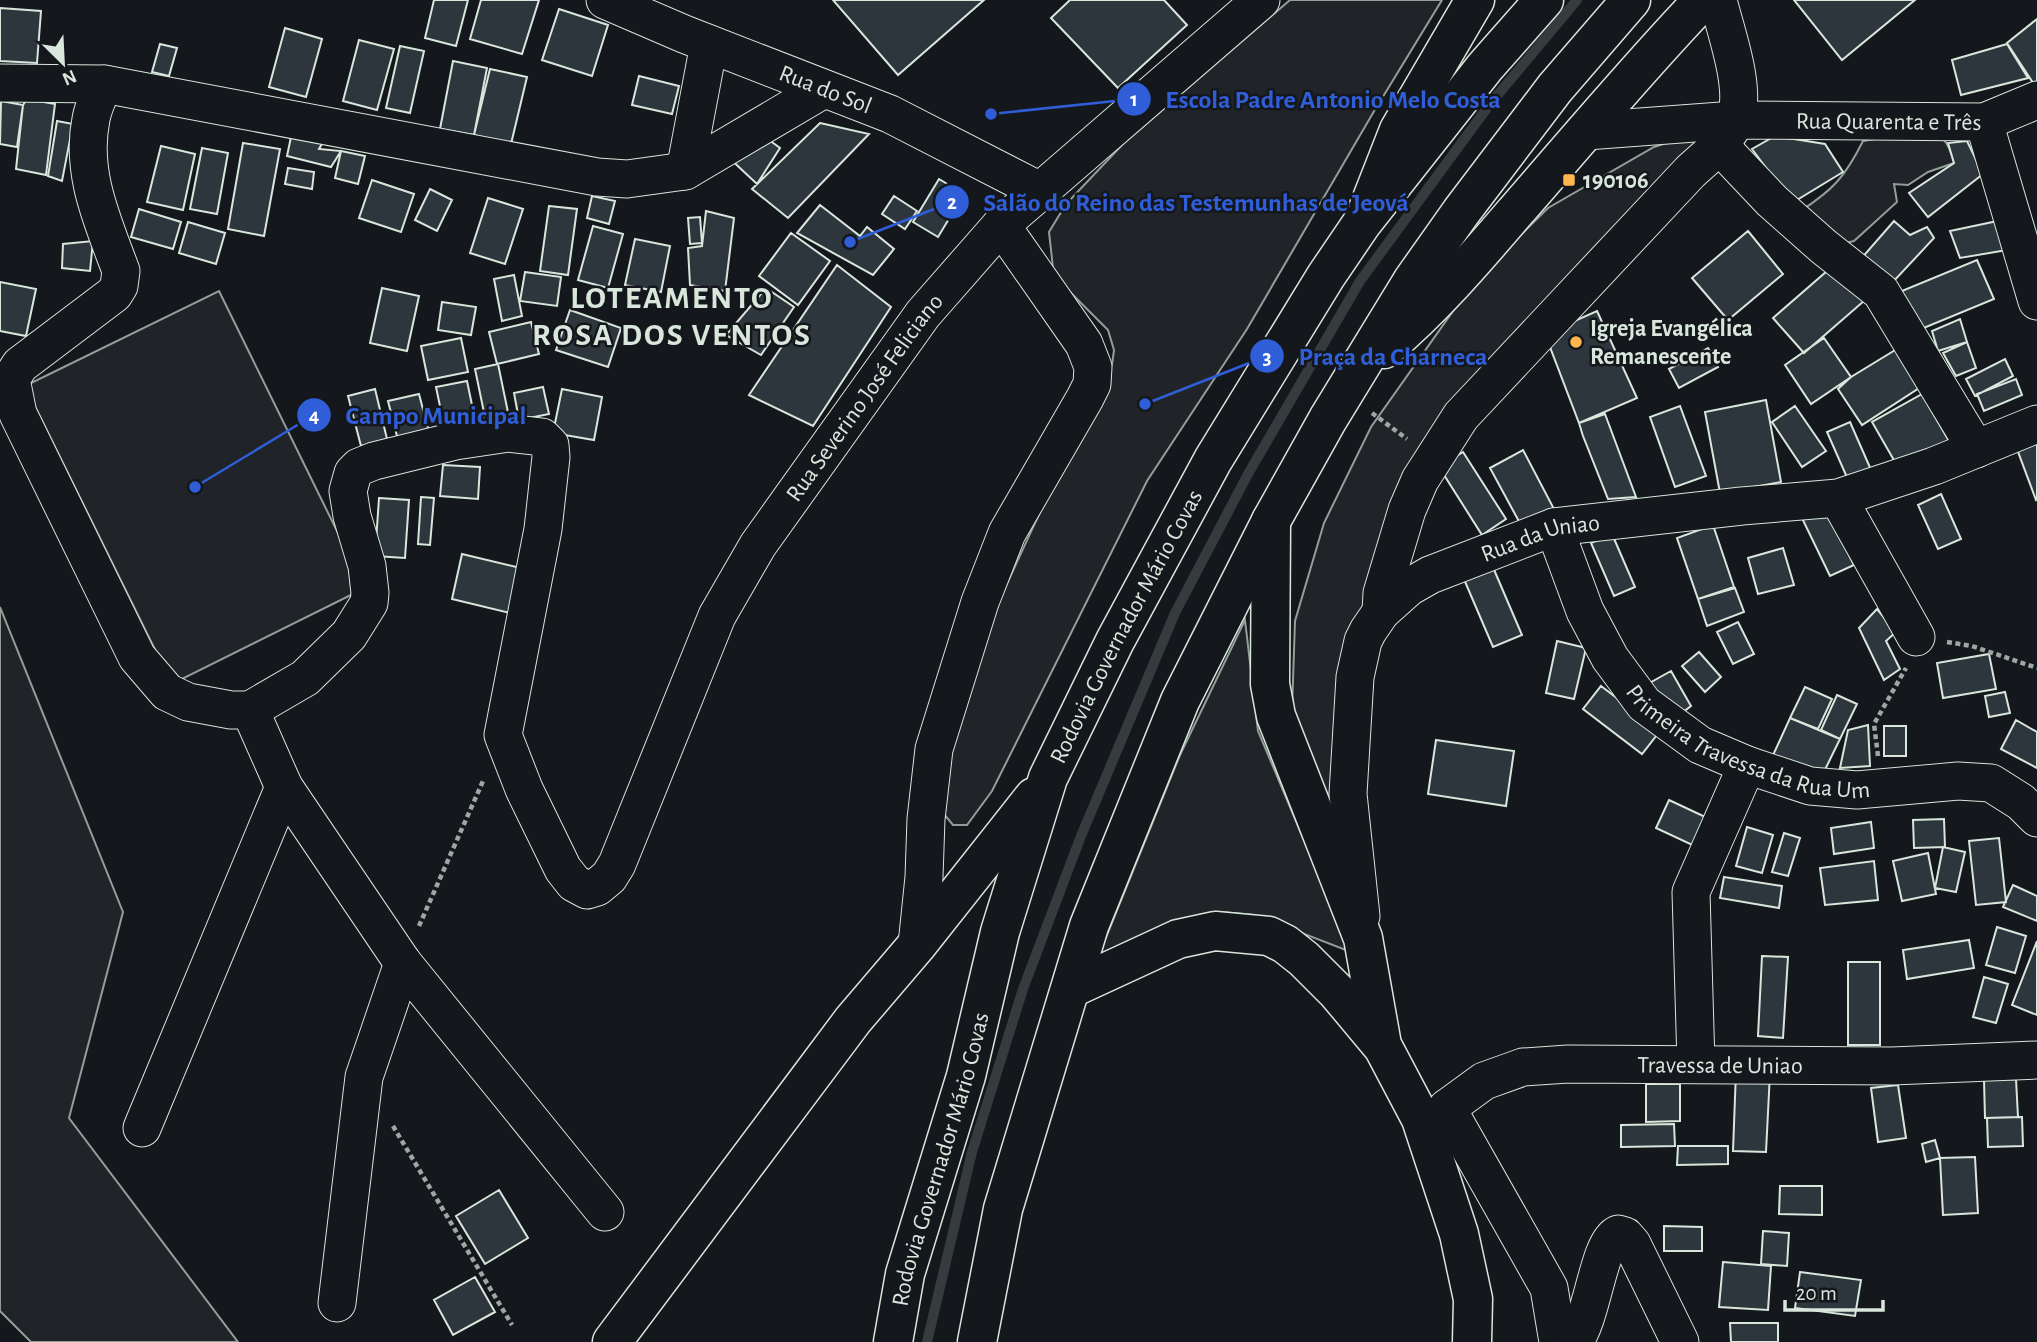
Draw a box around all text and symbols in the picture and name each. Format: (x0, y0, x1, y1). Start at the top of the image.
north arrow (28, 28, 98, 98)
street label: Rua do Sol (776, 61, 875, 119)
text: N (59, 66, 79, 89)
callout: Escola Padre Antonio Melo Costa (1116, 75, 1515, 122)
text: Escola Padre Antonio Melo Costa (1165, 87, 1501, 113)
text: 1 (1130, 89, 1138, 110)
street label: Rua Quarenta e Três (1796, 109, 1981, 135)
place label: 190106 (1583, 169, 1648, 193)
marker: 190106 (1561, 172, 1577, 188)
callout: Salão do Reino das Testemunhas de Jeová (934, 178, 1423, 225)
text: Salão do Reino das Testemunhas de Jeová (983, 190, 1409, 216)
text: 2 (947, 192, 957, 213)
district label: LOTEAMENTO ROSA DOS VENTOS (532, 282, 812, 351)
street label: Rua Severino José Feliciano (782, 289, 948, 506)
place label: Igreja Evangélica Remanescente (1590, 317, 1753, 369)
callout: Praça da Charneca (1249, 333, 1501, 380)
marker: Igreja Evangélica Remanescente (1568, 334, 1584, 350)
text: Praça da Charneca (1299, 344, 1487, 370)
text: 3 (1262, 347, 1272, 368)
callout: Campo Municipal (296, 391, 540, 438)
text: Campo Municipal (346, 403, 526, 429)
text: 4 (309, 405, 319, 426)
street label: Rodovia Governador Mário Covas (1046, 486, 1208, 767)
street label: Rua da Uniao (1478, 511, 1601, 567)
street label: Primeira Travessa da Rua Um (1621, 681, 1871, 803)
street label: Rodovia Governador Mário Covas (889, 1010, 994, 1308)
street label: Travessa de Uniao (1637, 1053, 1803, 1078)
scale bar (1785, 1268, 1883, 1312)
text: 20 m (1796, 1283, 1837, 1304)

